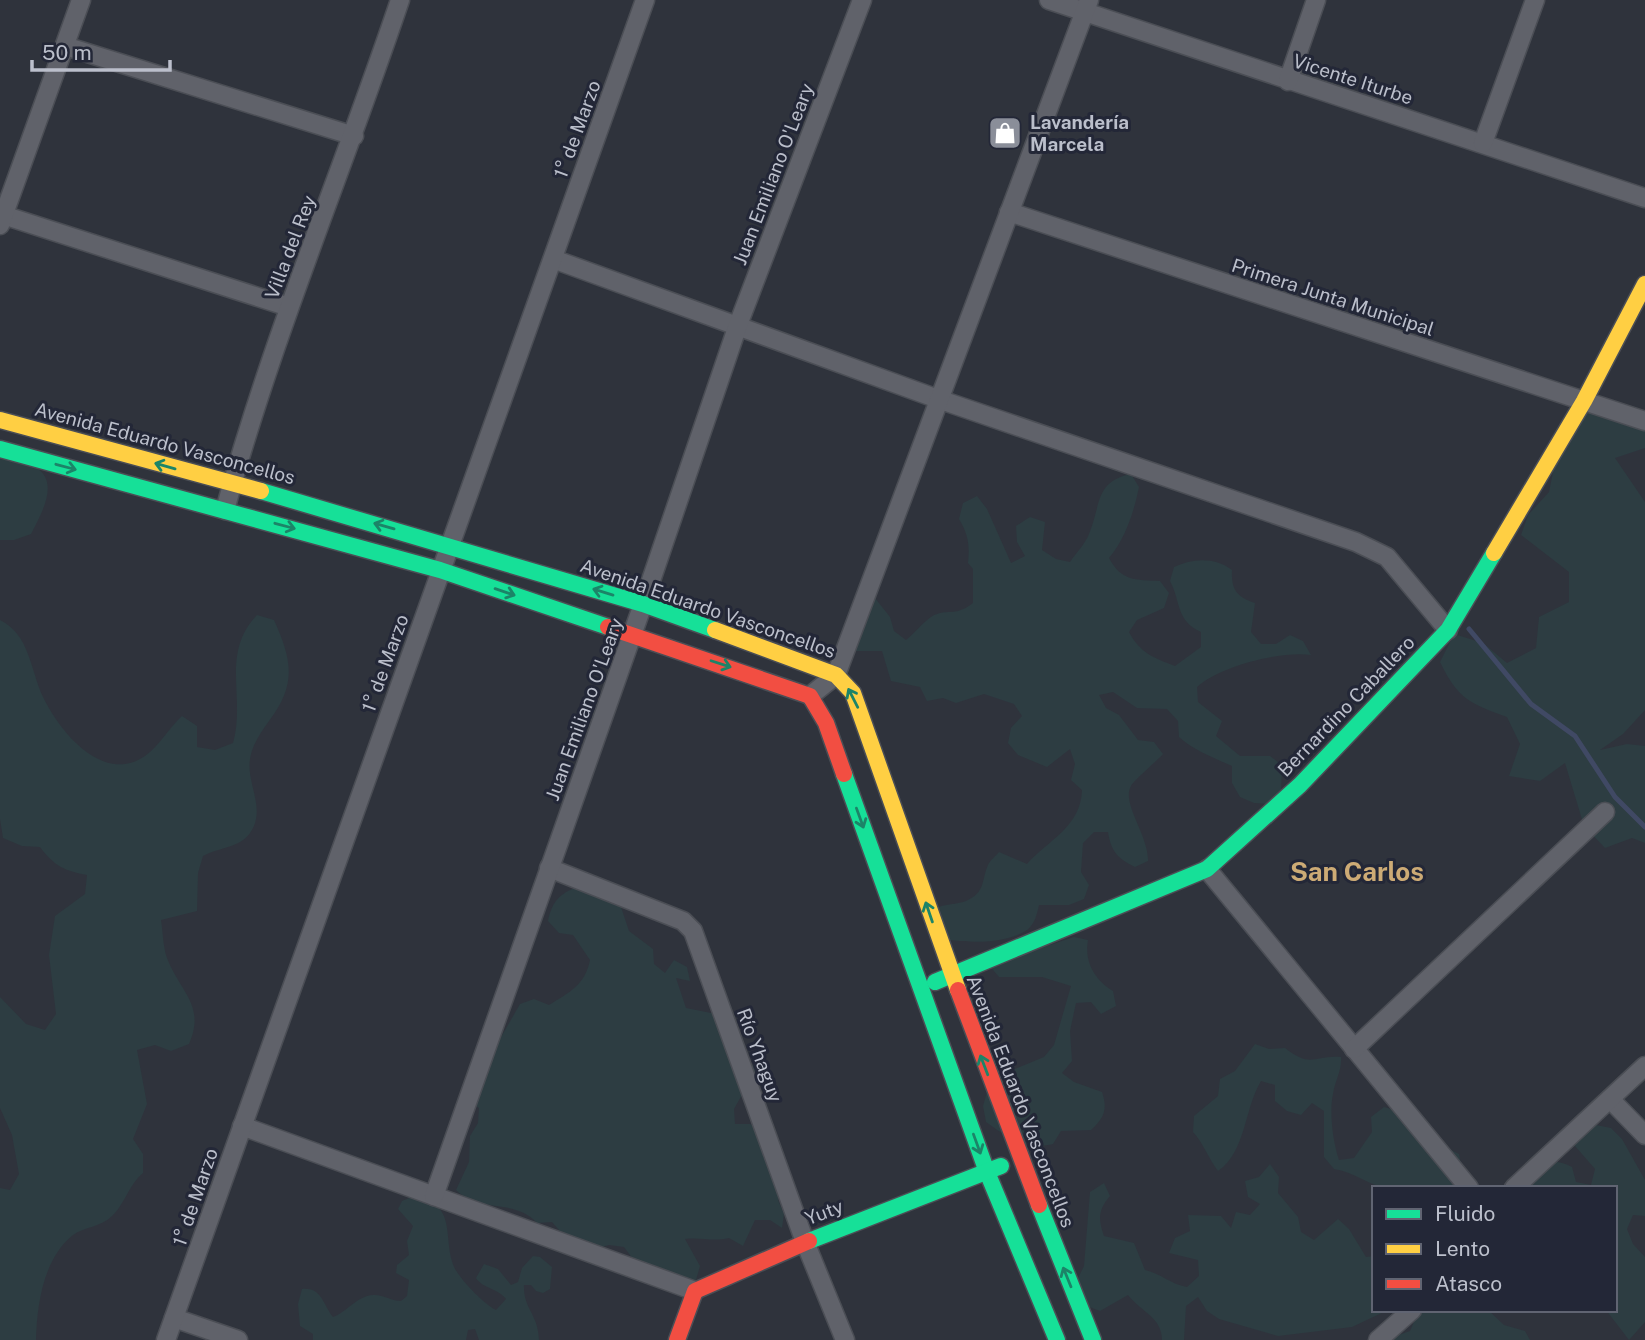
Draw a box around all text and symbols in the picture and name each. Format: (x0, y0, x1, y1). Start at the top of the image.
scale bar (32, 28, 170, 72)
text: 50 m (42, 40, 92, 65)
street label: Vicente Iturbe (1290, 49, 1416, 109)
street label: 1° de Marzo (549, 77, 605, 181)
street label: Juan Emiliano O'Leary (728, 80, 818, 268)
place label: Lavandería Marcela (1030, 111, 1129, 155)
shop icon: Lavandería Marcela (986, 114, 1024, 152)
street label: Villa del Rey (260, 192, 320, 302)
street label: Primera Junta Municipal (1229, 254, 1437, 340)
street label: Avenida Eduardo Vasconcellos (32, 398, 298, 488)
one-way arrow (154, 458, 176, 471)
one-way arrow (54, 461, 77, 474)
one-way arrow (373, 519, 395, 532)
one-way arrow (274, 520, 296, 533)
street label: Avenida Eduardo Vasconcellos (577, 554, 839, 662)
one-way arrow (592, 585, 614, 598)
one-way arrow (493, 587, 515, 599)
street label: 1° de Marzo (357, 611, 413, 715)
street label: Juan Emiliano O'Leary (541, 615, 627, 803)
street label: Bernardino Caballero (1273, 631, 1419, 781)
one-way arrow (709, 659, 731, 672)
one-way arrow (846, 688, 860, 708)
one-way arrow (855, 807, 867, 829)
district label: San Carlos (1290, 856, 1424, 887)
one-way arrow (922, 901, 935, 923)
street label: Avenida Eduardo Vasconcellos (963, 972, 1079, 1230)
street label: Río Yhaguy (733, 1005, 787, 1105)
one-way arrow (977, 1055, 989, 1076)
one-way arrow (972, 1133, 984, 1155)
street label: 1° de Marzo (168, 1145, 222, 1249)
legend (1372, 1186, 1617, 1312)
street label: Yuty (802, 1195, 846, 1229)
text: Fluido (1435, 1201, 1495, 1226)
text: Lento (1435, 1236, 1490, 1261)
one-way arrow (1060, 1266, 1073, 1288)
text: Atasco (1435, 1271, 1502, 1296)

